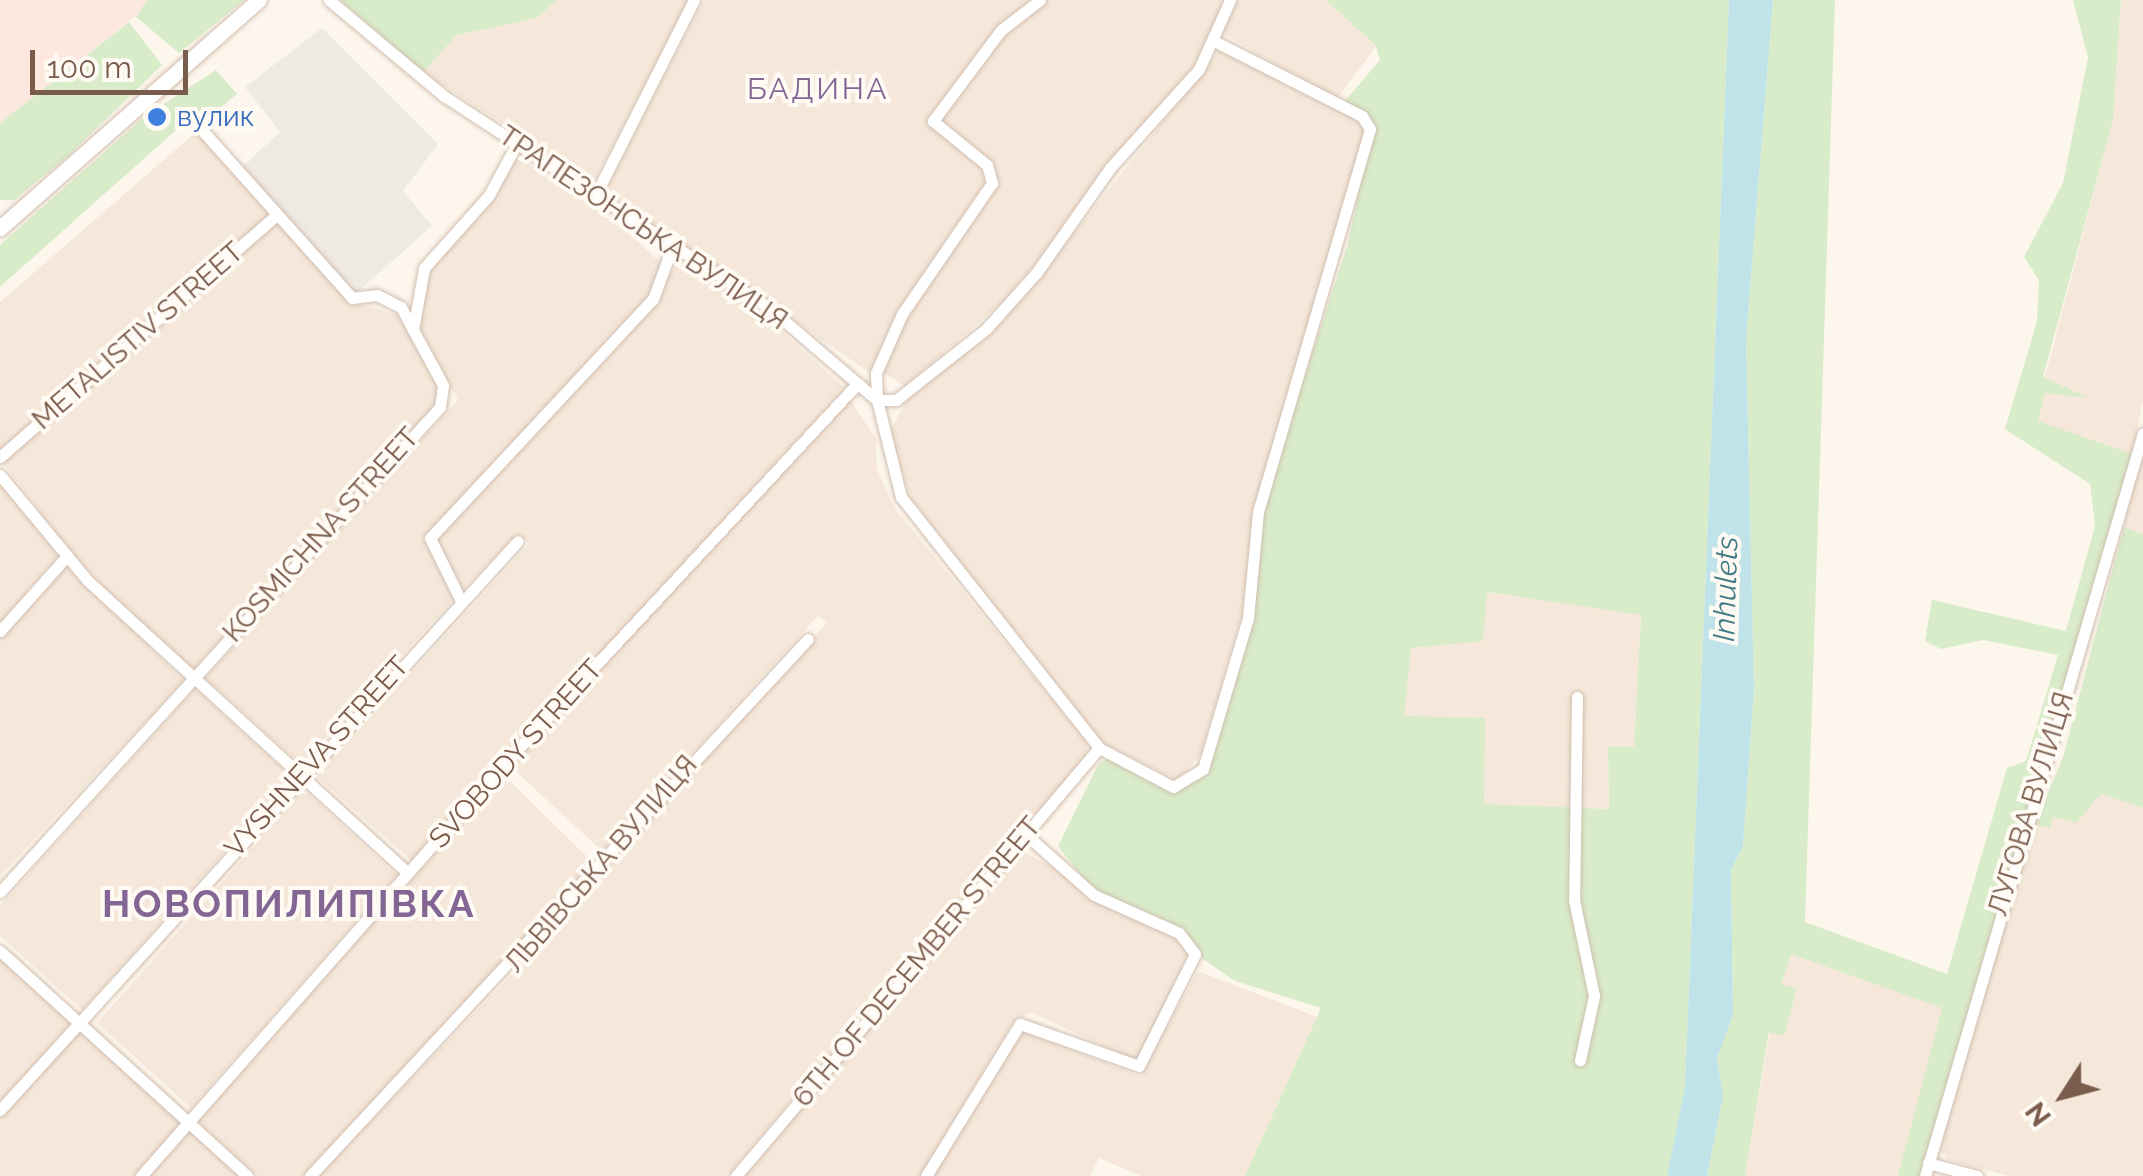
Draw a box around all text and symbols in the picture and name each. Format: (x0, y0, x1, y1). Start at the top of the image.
scale bar (35, 30, 192, 92)
text: 100 m (47, 50, 132, 85)
district label: БАДИНА (747, 71, 889, 107)
place label: вулик (177, 100, 254, 134)
marker: вулик (146, 106, 168, 128)
street label: ТРАПЕЗОНСЬКА ВУЛИЦЯ (492, 118, 794, 338)
street label: METALISTIV STREET (25, 235, 251, 437)
street label: KOSMICHNA STREET (216, 421, 426, 649)
water label: Inhulets (1706, 536, 1746, 642)
street label: VYSHNEVA STREET (218, 649, 416, 865)
street label: SVOBODY STREET (422, 652, 610, 856)
street label: ЛУГОВА ВУЛИЦЯ (1981, 688, 2081, 920)
street label: ЛЬВІВСЬКА ВУЛИЦЯ (497, 748, 705, 980)
street label: 6TH OF DECEMBER STREET (786, 810, 1048, 1114)
district label: НОВОПИЛИПІВКА (102, 881, 476, 927)
north arrow (2013, 1046, 2113, 1146)
text: N (2019, 1096, 2058, 1132)

